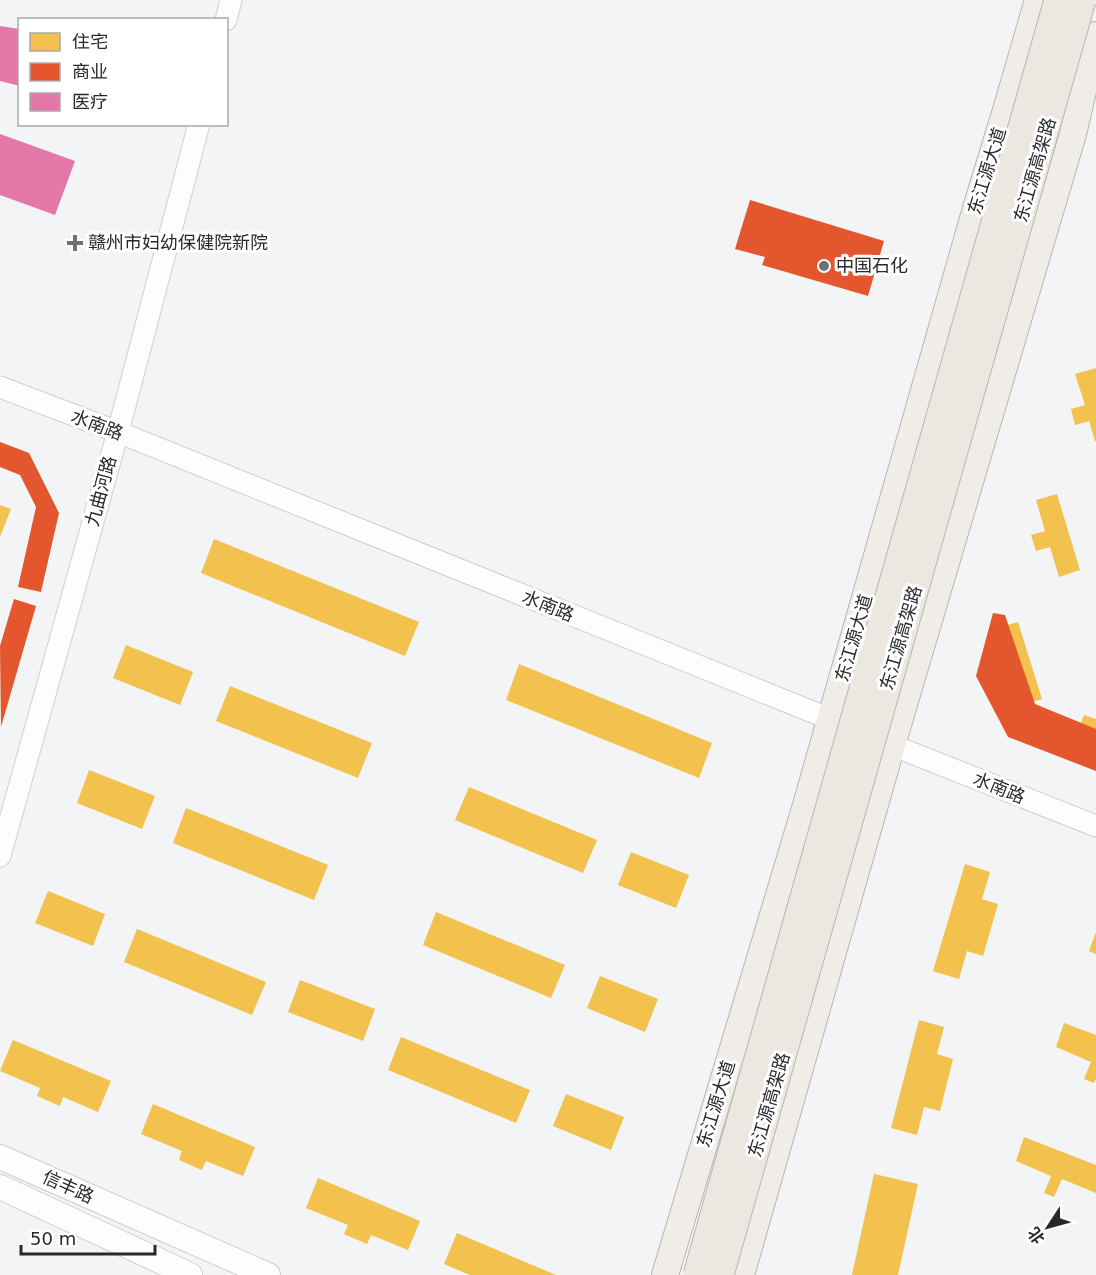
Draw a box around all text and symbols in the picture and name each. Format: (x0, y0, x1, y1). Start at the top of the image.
legend (18, 18, 228, 126)
text: 住宅 (72, 31, 108, 52)
text: 商业 (72, 61, 108, 82)
text: 医疗 (72, 91, 108, 112)
street label: 东江源高架路 (1010, 115, 1059, 225)
street label: 东江源大道 (963, 125, 1010, 217)
place label: 赣州市妇幼保健院新院 (88, 232, 268, 253)
marker: 赣州市妇幼保健院新院 (66, 234, 84, 252)
place label: 中国石化 (836, 255, 908, 276)
marker: 中国石化 (817, 259, 831, 273)
street label: 水南路 (68, 405, 126, 444)
street label: 九曲河路 (81, 453, 120, 528)
street label: 东江源高架路 (876, 583, 925, 693)
street label: 水南路 (519, 586, 577, 625)
street label: 东江源大道 (831, 592, 876, 684)
street label: 水南路 (970, 768, 1028, 807)
street label: 东江源高架路 (744, 1050, 793, 1160)
street label: 东江源大道 (692, 1058, 739, 1150)
street label: 信丰路 (39, 1166, 97, 1207)
north arrow (1018, 1197, 1078, 1257)
scale bar (21, 1218, 154, 1256)
text: 北 (1024, 1223, 1049, 1248)
text: 50 m (30, 1228, 76, 1249)

